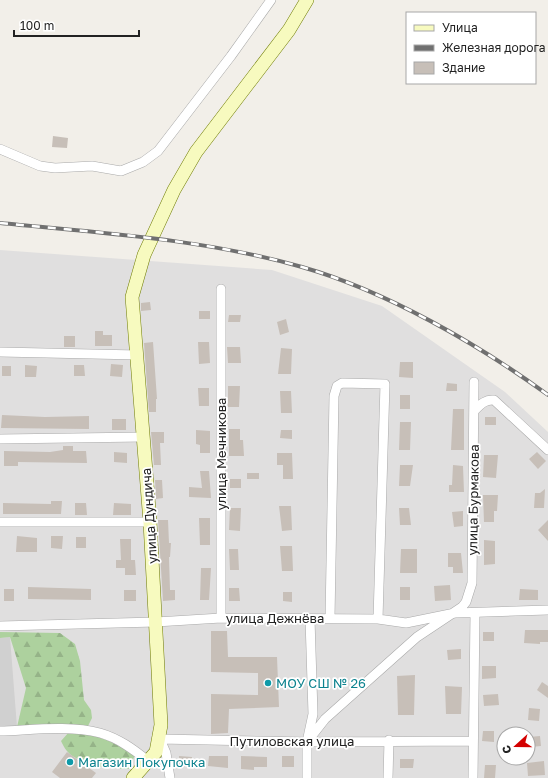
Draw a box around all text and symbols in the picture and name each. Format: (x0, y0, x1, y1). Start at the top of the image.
scale bar (14, 12, 139, 38)
legend (406, 12, 536, 84)
text: 100 m (20, 18, 54, 33)
text: Улица (442, 20, 478, 35)
text: Железная дорога (442, 40, 545, 55)
text: Здание (442, 60, 485, 75)
street label: улица Мечникова (213, 398, 229, 510)
street label: улица Бурмакова (464, 444, 482, 556)
street label: улица Дундича (138, 467, 160, 565)
street label: улица Дежнёва (226, 610, 324, 626)
place label: МОУ СШ № 26 (276, 675, 366, 691)
marker: МОУ СШ № 26 (263, 678, 273, 688)
north arrow (496, 726, 536, 766)
street label: Путиловская улица (230, 733, 354, 749)
text: С (499, 744, 514, 756)
place label: Магазин Покупочка (78, 754, 205, 770)
marker: Магазин Покупочка (65, 757, 75, 767)

